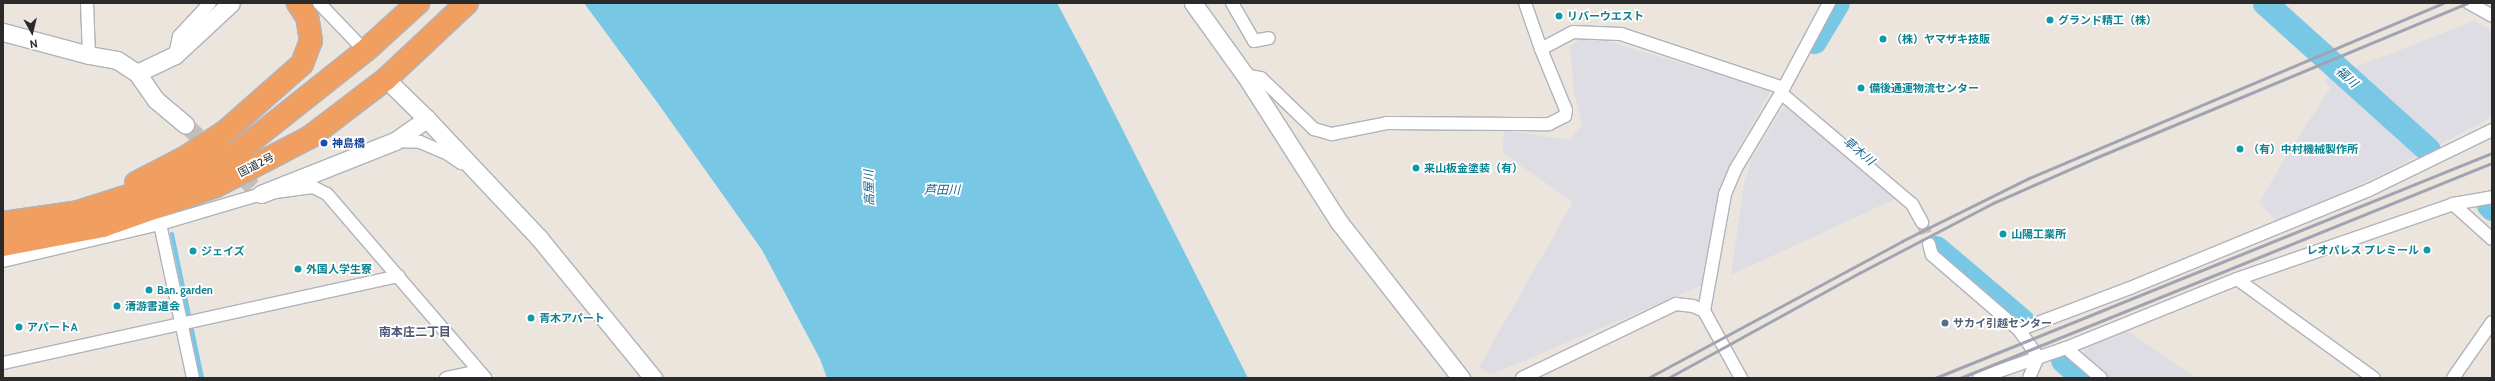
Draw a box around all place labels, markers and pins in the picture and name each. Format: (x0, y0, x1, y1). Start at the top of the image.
place label: リバーウエスト (1567, 9, 1644, 23)
marker: リバーウエスト (1554, 11, 1564, 21)
place label: グランド精工（株） (2058, 13, 2157, 27)
marker: グランド精工（株） (2045, 15, 2055, 25)
place label: （株）ヤマザキ技販 (1891, 32, 1990, 46)
marker: （株）ヤマザキ技販 (1878, 34, 1888, 44)
place label: 備後通運物流センター (1869, 81, 1979, 95)
marker: 備後通運物流センター (1856, 83, 1866, 93)
place label: 神島橋 (332, 136, 365, 150)
marker: 神島橋 (319, 138, 329, 148)
place label: （有）中村機械製作所 (2248, 142, 2358, 156)
marker: （有）中村機械製作所 (2235, 144, 2245, 154)
place label: 来山板金塗装（有） (1424, 161, 1523, 175)
marker: 来山板金塗装（有） (1411, 163, 1421, 173)
place label: 山陽工業所 (2011, 227, 2066, 241)
marker: 山陽工業所 (1998, 229, 2008, 239)
place label: レオパレス プレミール (2307, 243, 2419, 257)
place label: ジェイズ (201, 244, 245, 258)
marker: レオパレス プレミール (2422, 245, 2432, 255)
marker: ジェイズ (188, 246, 198, 256)
place label: 外国人学生寮 (306, 262, 372, 276)
marker: 外国人学生寮 (293, 264, 303, 274)
place label: Ban. garden (157, 283, 213, 297)
marker: Ban. garden (144, 285, 154, 295)
place label: 清游書道会 (125, 299, 180, 313)
marker: 清游書道会 (112, 301, 122, 311)
place label: 青木アパート (539, 311, 605, 325)
marker: 青木アパート (526, 313, 536, 323)
place label: サカイ引越センター (1953, 316, 2052, 330)
marker: サカイ引越センター (1940, 318, 1950, 328)
place label: アパートA (27, 320, 78, 334)
marker: アパートA (14, 322, 24, 332)

